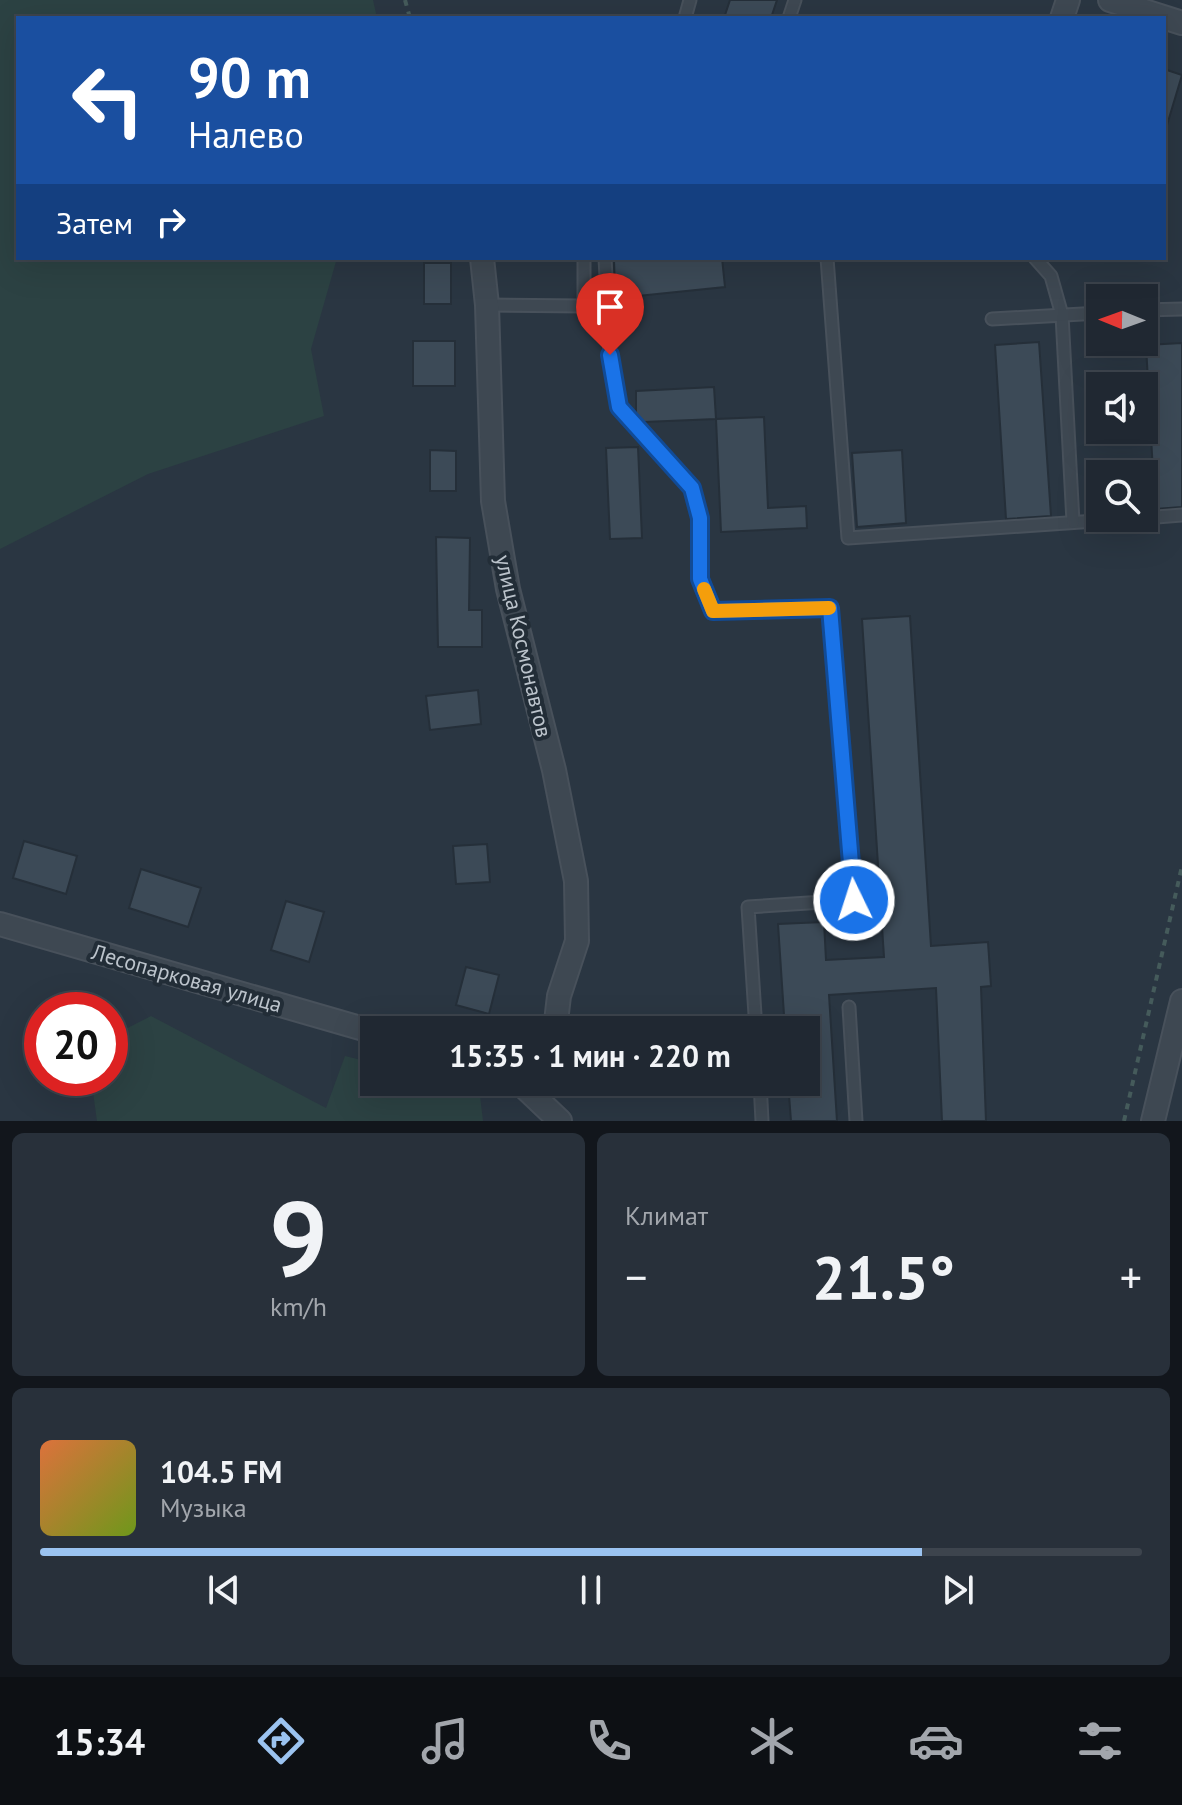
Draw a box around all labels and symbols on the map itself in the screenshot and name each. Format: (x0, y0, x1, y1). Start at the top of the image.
pin (576, 273, 644, 355)
north arrow (1086, 284, 1158, 356)
street label: улица Космонавтов (489, 552, 559, 740)
position arrow (812, 858, 896, 942)
street label: Лесопарковая улица (88, 937, 285, 1019)
speed limit sign: 20 (24, 992, 128, 1096)

